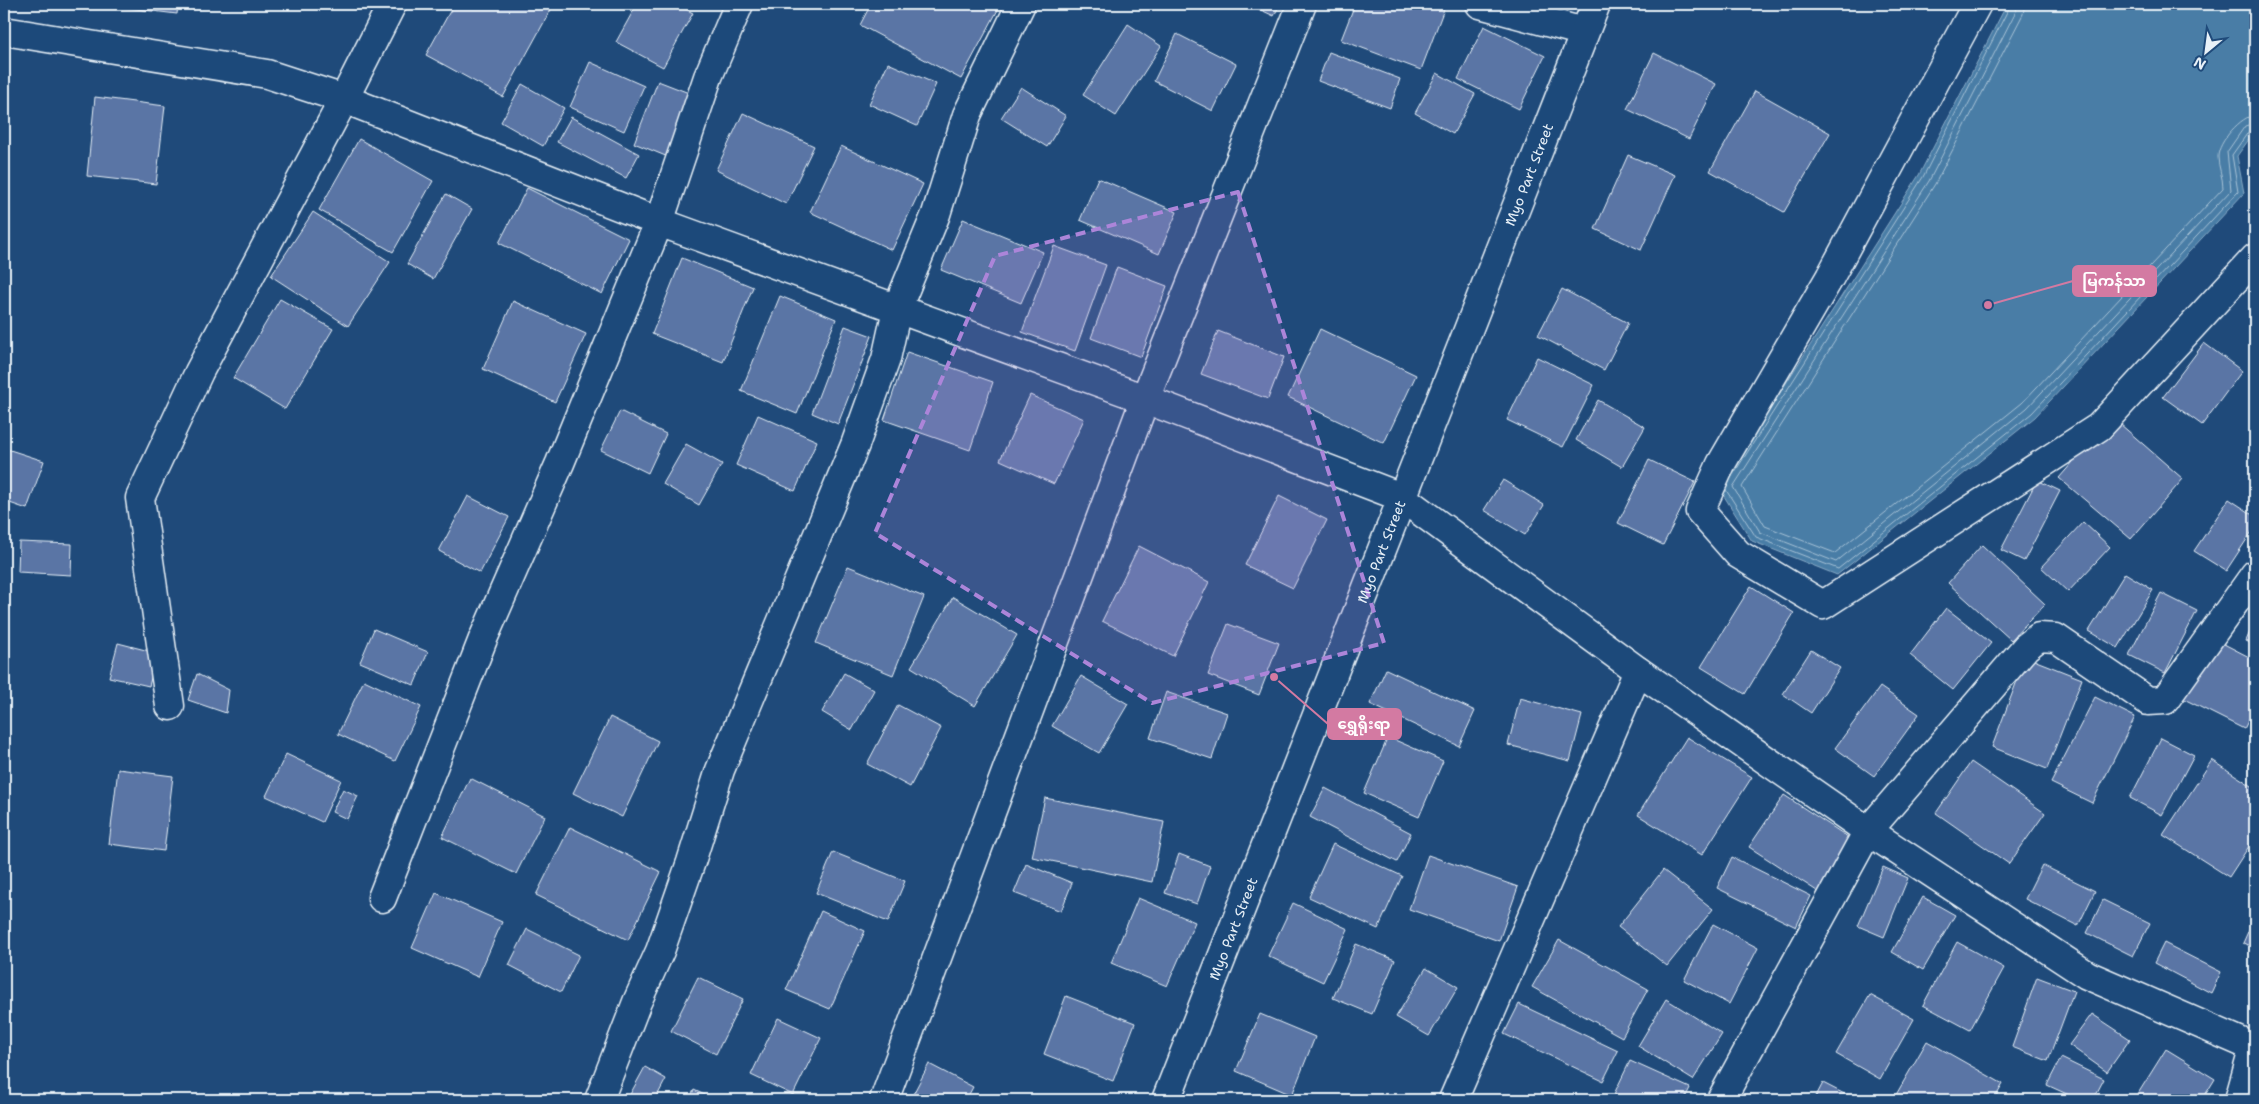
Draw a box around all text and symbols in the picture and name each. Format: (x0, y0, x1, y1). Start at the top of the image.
north arrow (2182, 28, 2232, 78)
text: N (2190, 53, 2209, 74)
street label: Myo Part Street (1501, 121, 1557, 229)
callout: မြကန်သာ (2073, 266, 2156, 296)
text: မြကန်သာ (2082, 271, 2146, 293)
street label: Myo Part Street (1353, 498, 1409, 606)
callout: ရွှေရိုးရာ (1328, 709, 1401, 739)
text: ရွှေရိုးရာ (1338, 714, 1390, 736)
street label: Myo Part Street (1205, 875, 1261, 983)

